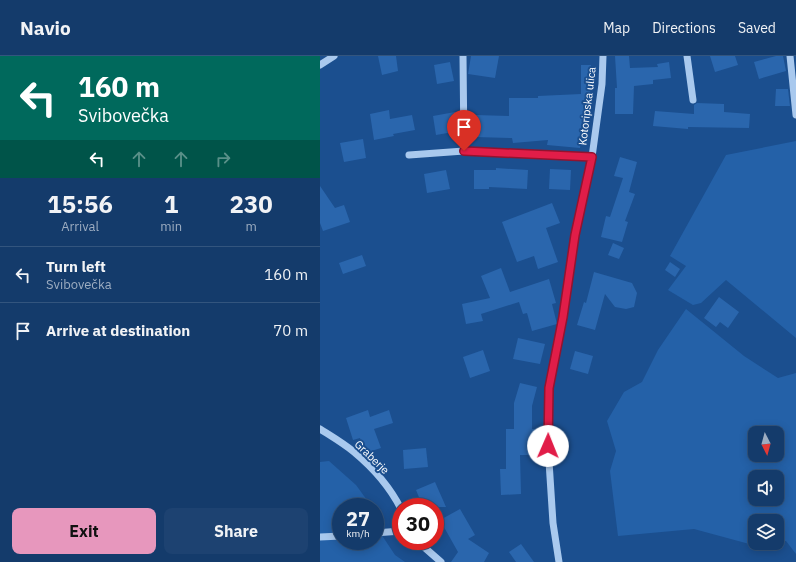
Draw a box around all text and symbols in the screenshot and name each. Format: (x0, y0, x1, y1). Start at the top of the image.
text: Navio (20, 16, 71, 40)
text: Map (603, 19, 630, 37)
text: Directions (652, 19, 716, 37)
text: Saved (738, 19, 776, 37)
street label: Kotoripska ulica (575, 66, 599, 146)
text: 160 m (78, 68, 160, 105)
icon: left (12, 72, 64, 124)
text: Svibovečka (78, 104, 169, 127)
pin (447, 110, 481, 151)
icon: arrive (453, 116, 475, 138)
icon: left (86, 148, 108, 170)
icon: ahead (128, 148, 150, 170)
icon: ahead (170, 148, 192, 170)
icon: right (212, 148, 234, 170)
text: 15:56 (47, 188, 113, 220)
text: 1 (164, 188, 178, 220)
text: 230 (229, 188, 273, 220)
text: Arrival (61, 218, 99, 235)
text: min (160, 218, 182, 235)
text: m (245, 218, 257, 235)
text: Turn left (46, 257, 106, 276)
icon: left (12, 264, 34, 286)
text: 160 m (264, 265, 308, 284)
text: Svibovečka (46, 276, 112, 293)
icon: arrive (12, 320, 34, 342)
text: Arrive at destination (46, 321, 190, 340)
text: 70 m (273, 321, 308, 340)
position arrow (527, 425, 569, 467)
north arrow (748, 426, 784, 462)
map controls (748, 426, 784, 550)
street label: Graberje (352, 437, 392, 477)
button: sound (748, 470, 784, 506)
speed limit sign: 30 (392, 498, 444, 550)
text: 27 (346, 505, 370, 532)
button: Exit (12, 508, 156, 554)
button: Share (164, 508, 308, 554)
button: layers (748, 514, 784, 550)
text: km/h (346, 527, 370, 540)

